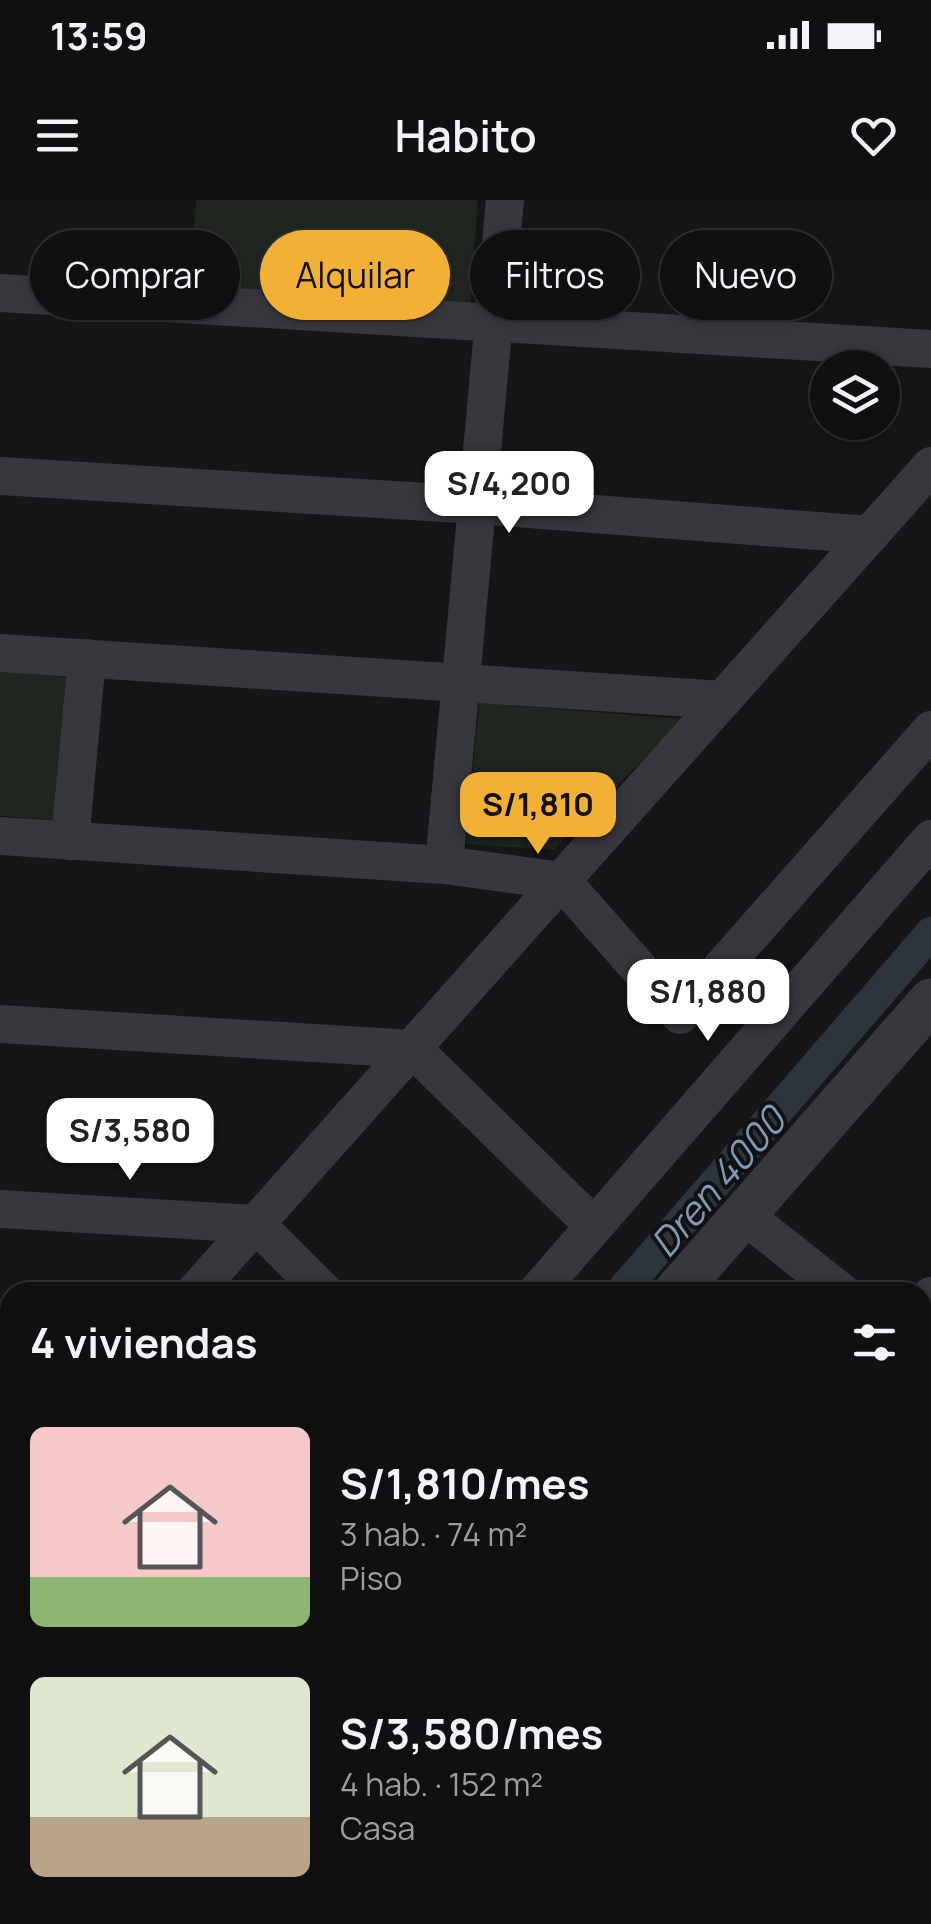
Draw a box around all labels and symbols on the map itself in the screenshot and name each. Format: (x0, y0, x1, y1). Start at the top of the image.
pin: S/4,200 (417, 451, 601, 536)
pin: S/1,810 (446, 772, 630, 857)
pin: S/1,880 (616, 959, 800, 1044)
water label: Dren 4000 (637, 1093, 798, 1267)
pin: S/3,580 (38, 1098, 222, 1183)

